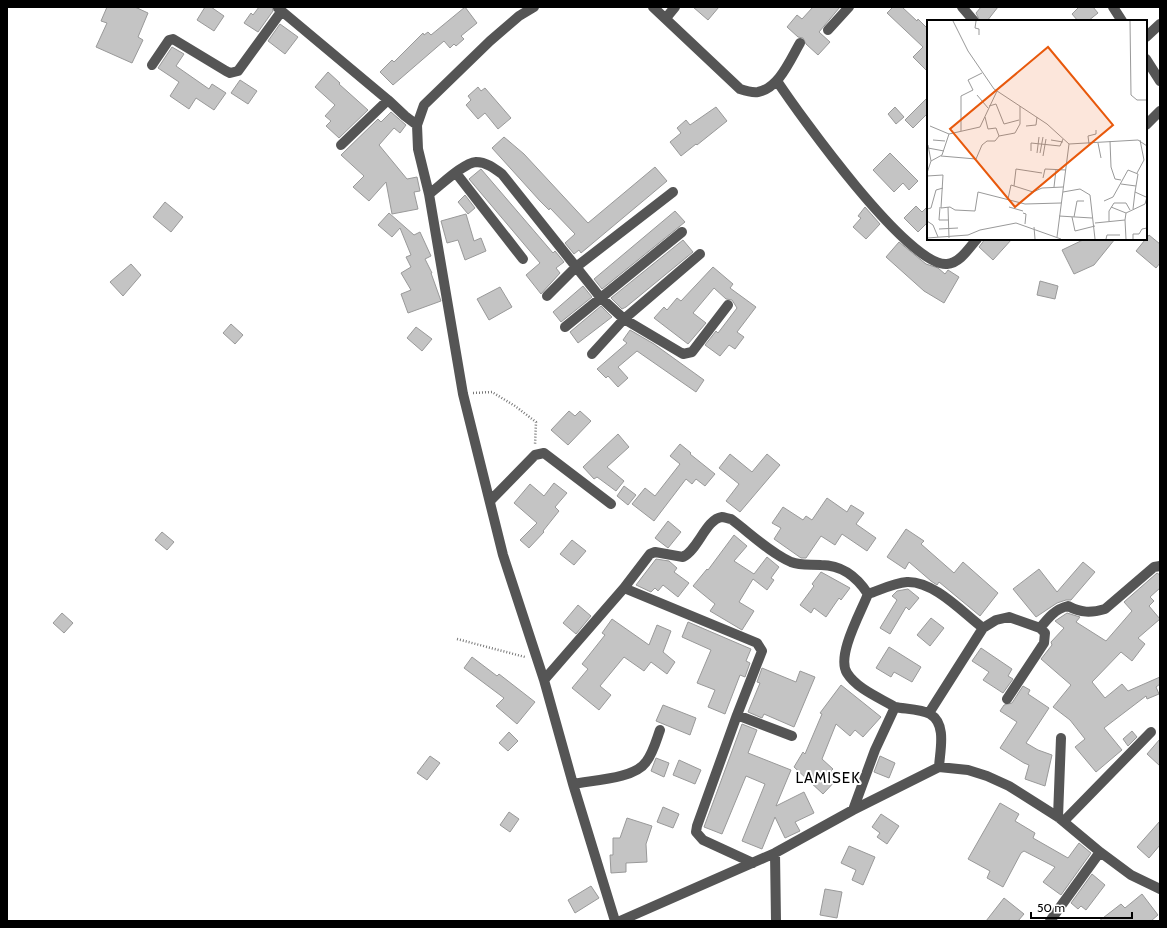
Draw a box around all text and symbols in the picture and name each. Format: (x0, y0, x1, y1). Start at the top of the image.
inset map (927, 20, 1147, 240)
district label: LAMISEK (795, 769, 861, 787)
scale bar (1031, 894, 1132, 920)
text: 50 m (1037, 900, 1065, 915)

